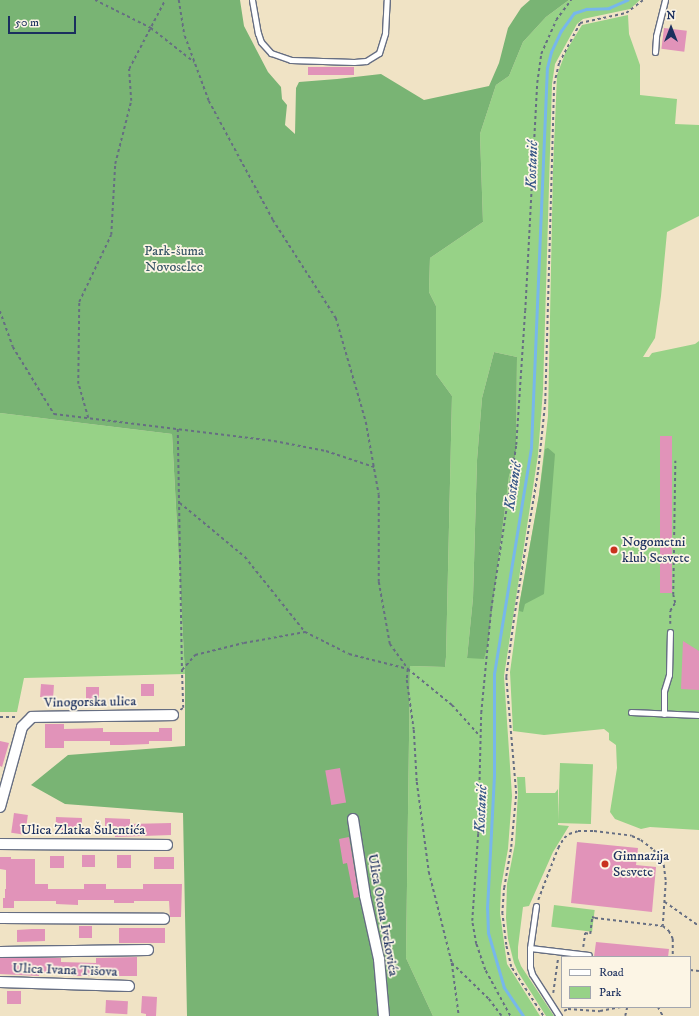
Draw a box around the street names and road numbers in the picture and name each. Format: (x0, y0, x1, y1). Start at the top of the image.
street label: Vinogorska ulica (44, 693, 136, 711)
street label: Ulica Zlatka Šulentića (21, 822, 145, 838)
street label: Ulica Otona Ivekovića (364, 853, 402, 977)
street label: Ulica Ivana Tišova (12, 960, 118, 980)

